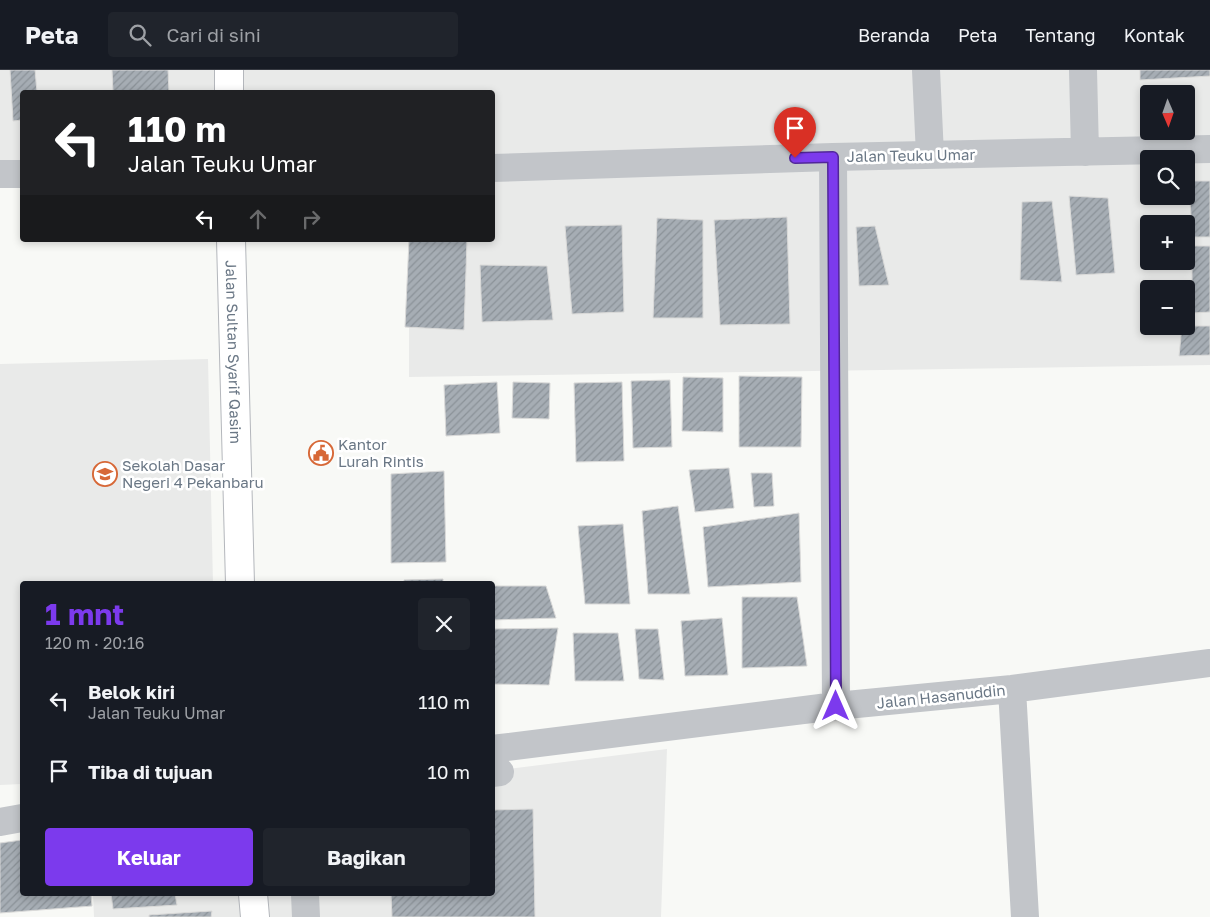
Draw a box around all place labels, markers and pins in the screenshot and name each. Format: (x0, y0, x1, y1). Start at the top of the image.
pin (774, 107, 816, 158)
place label: Kantor Lurah Rintis (338, 435, 424, 470)
public building icon: Kantor Lurah Rintis (308, 440, 334, 466)
place label: Sekolah Dasar Negeri 4 Pekanbaru (122, 456, 264, 491)
school or university icon: Sekolah Dasar Negeri 4 Pekanbaru (92, 461, 118, 487)

